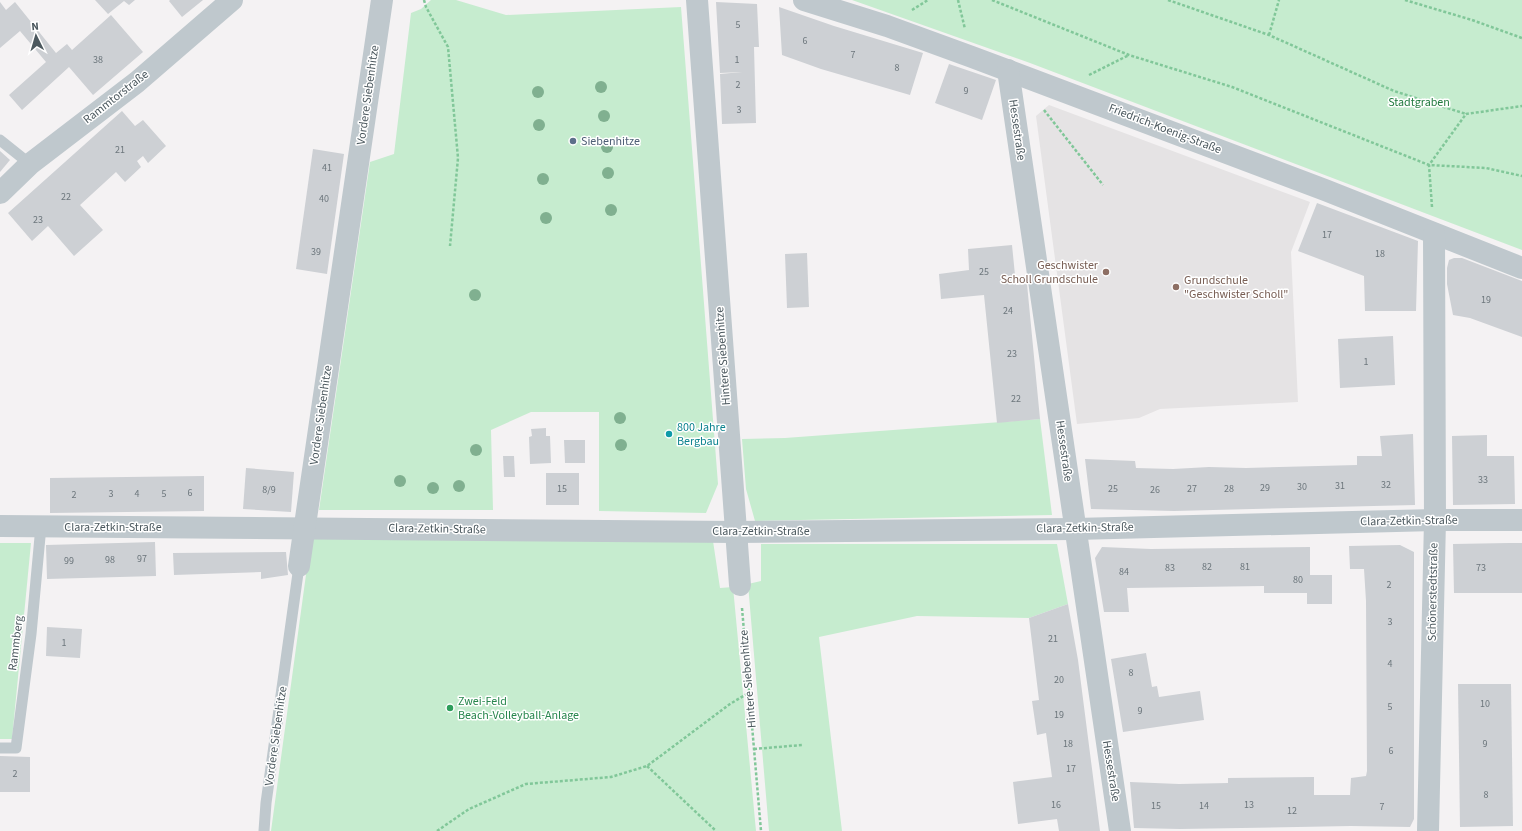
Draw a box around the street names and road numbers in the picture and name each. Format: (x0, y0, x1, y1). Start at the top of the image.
street label: Vordere Siebenhitze (353, 44, 383, 146)
street label: Rammtorstraße (80, 66, 152, 128)
street label: Hessestraße (1004, 98, 1030, 162)
street label: Friedrich-Koenig-Straße (1106, 100, 1224, 158)
street label: Hintere Siebenhitze (711, 306, 735, 406)
street label: Vordere Siebenhitze (306, 364, 336, 466)
street label: Hessestraße (1051, 419, 1077, 483)
street label: Clara-Zetkin-Straße (1360, 512, 1458, 530)
street label: Clara-Zetkin-Straße (64, 519, 162, 536)
street label: Clara-Zetkin-Straße (1036, 519, 1134, 537)
street label: Clara-Zetkin-Straße (388, 520, 486, 538)
street label: Clara-Zetkin-Straße (712, 523, 810, 540)
street label: Schönerstedtstraße (1424, 543, 1442, 641)
street label: Rammberg (4, 614, 28, 672)
street label: Hintere Siebenhitze (735, 629, 761, 729)
street label: Vordere Siebenhitze (261, 685, 291, 787)
street label: Hessestraße (1098, 739, 1124, 803)

